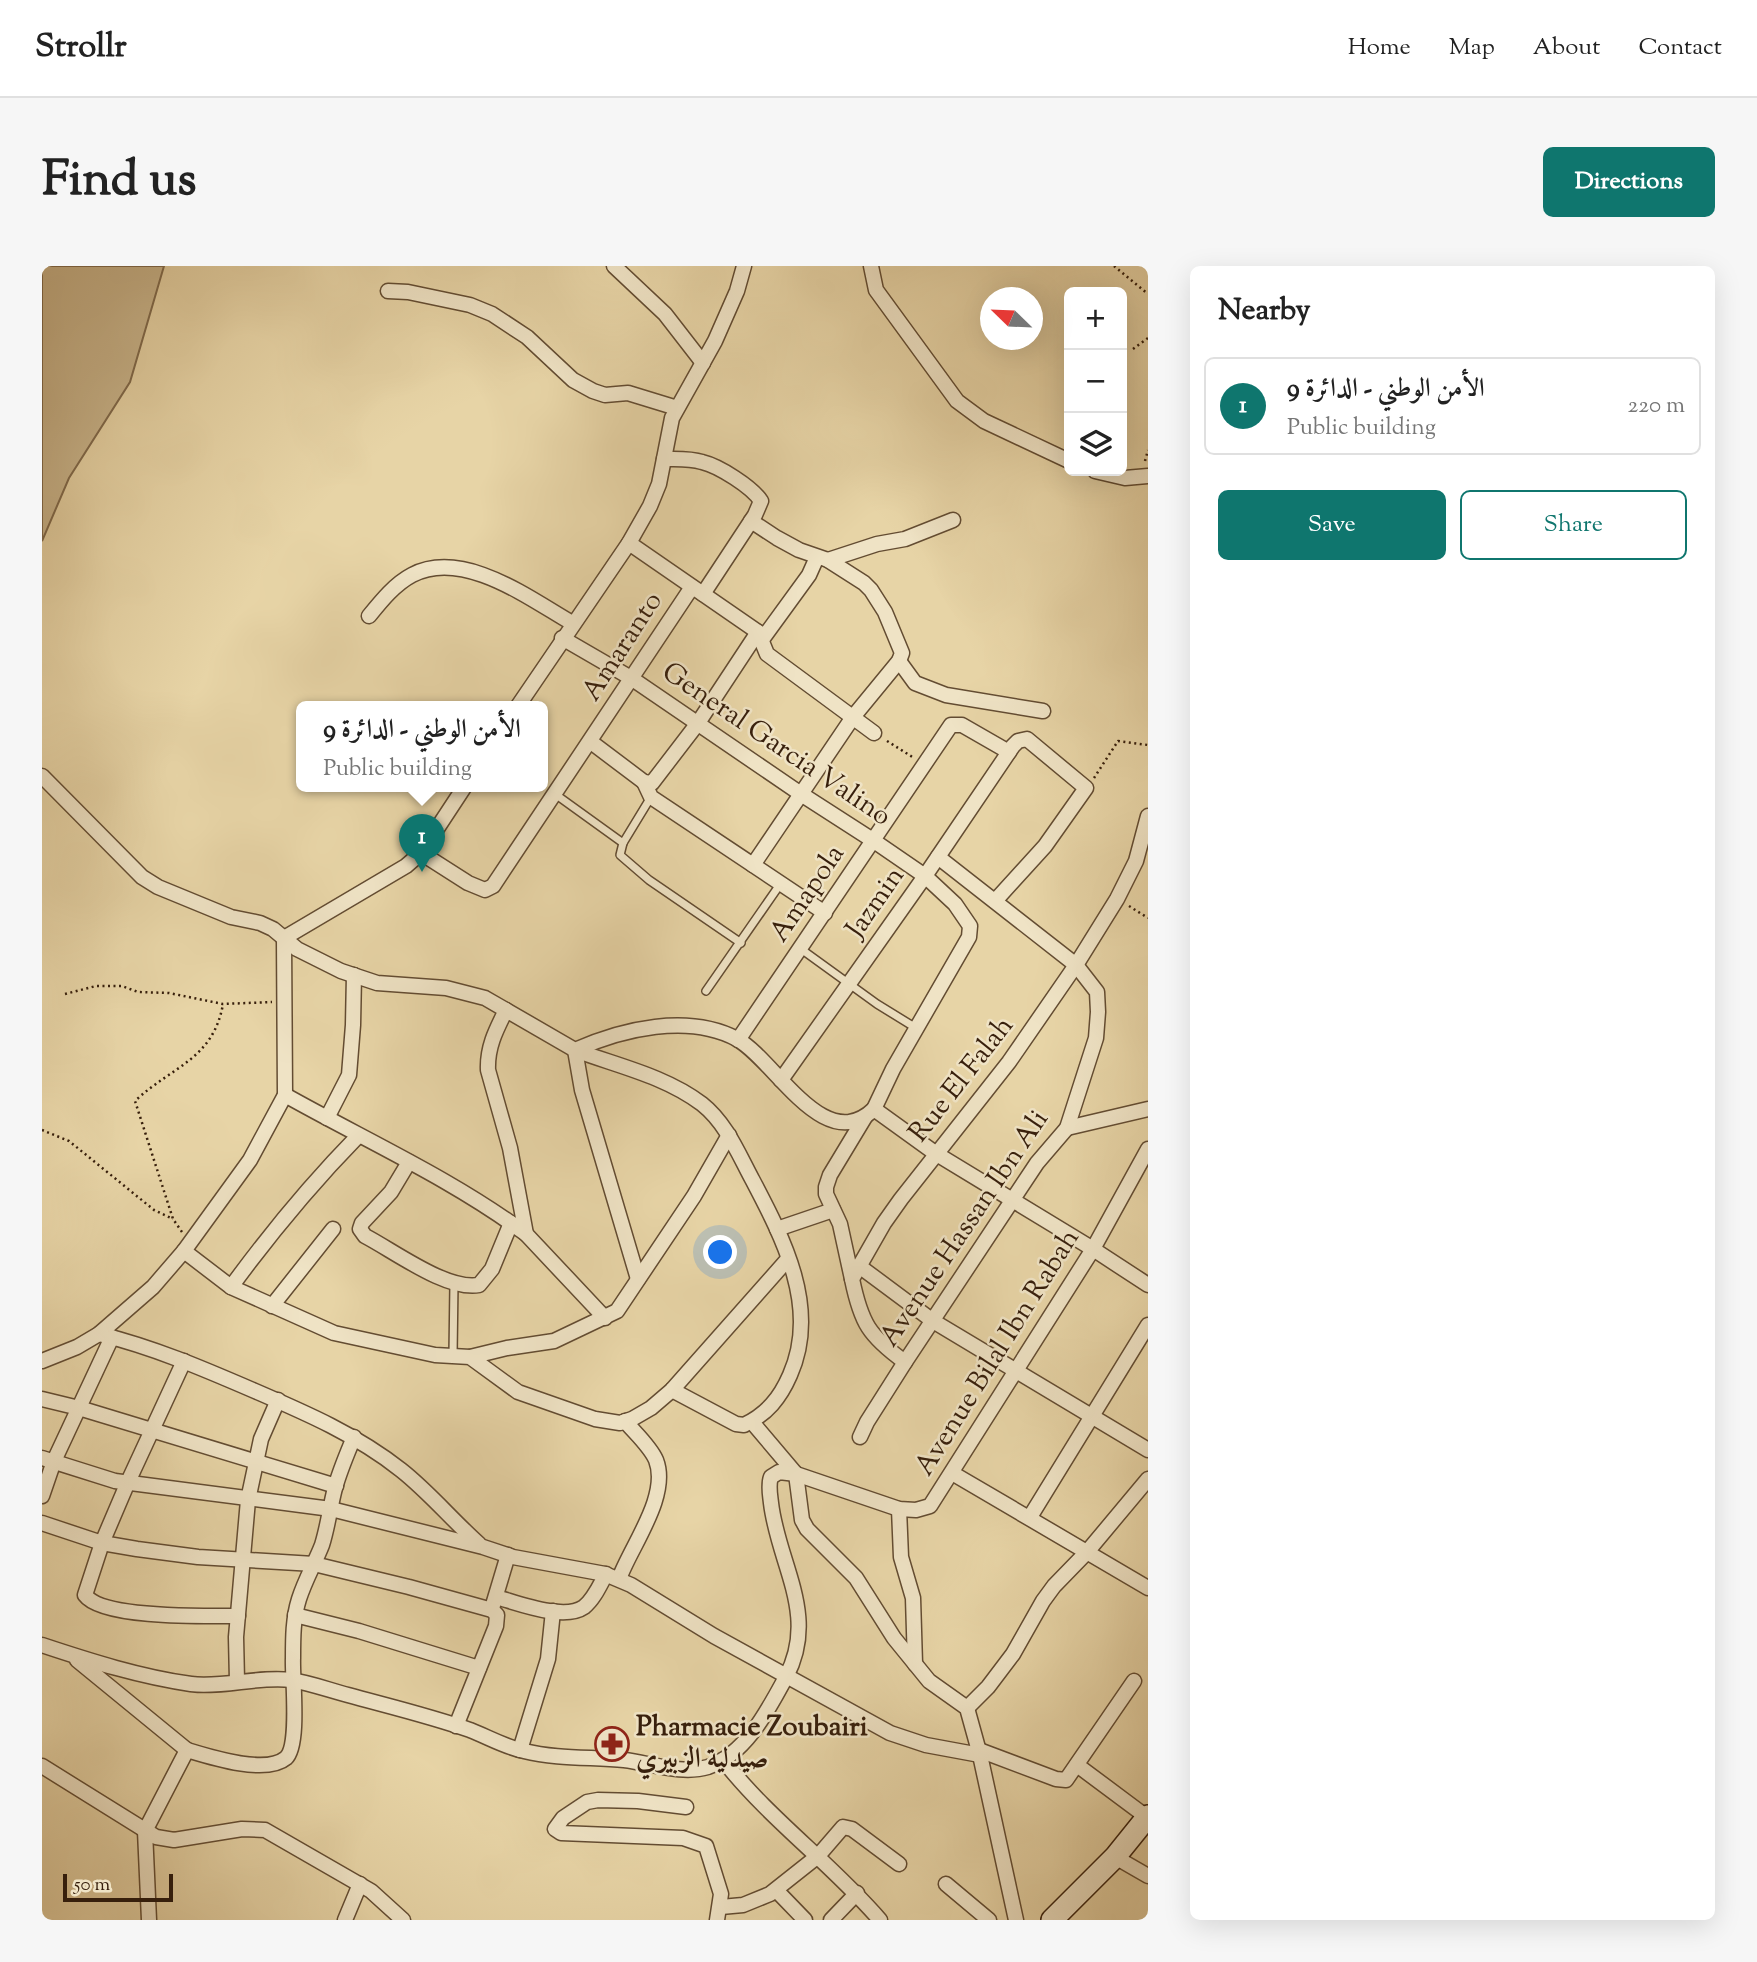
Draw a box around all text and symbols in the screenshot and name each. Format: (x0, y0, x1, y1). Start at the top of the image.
text: Strollr (35, 24, 127, 72)
text: Home (1348, 31, 1411, 65)
text: Map (1449, 31, 1495, 65)
text: About (1533, 31, 1600, 65)
text: Contact (1638, 31, 1722, 65)
text: Find us (42, 147, 196, 217)
button: Directions (1543, 147, 1715, 217)
north arrow (980, 287, 1043, 350)
map controls (1064, 287, 1127, 476)
button: + (1064, 287, 1127, 350)
text: Nearby (1218, 290, 1310, 333)
button: − (1064, 350, 1127, 413)
text: الأمن الوطني - الدائرة 9 (1287, 371, 1485, 408)
text: 1 (1239, 390, 1247, 423)
text: 220 m (1627, 390, 1685, 423)
text: Public building (1287, 412, 1436, 445)
button: layers (1064, 413, 1127, 476)
button: Save (1218, 490, 1446, 560)
button: Share (1460, 490, 1687, 560)
street label: Amaranto (573, 585, 673, 709)
street label: General Garcia Valino (653, 653, 899, 837)
popup (296, 701, 548, 792)
text: الأمن الوطني - الدائرة 9 (323, 712, 521, 749)
text: Public building (323, 753, 472, 786)
pin: 1 (399, 814, 445, 872)
street label: Amapola (761, 837, 855, 951)
street label: Jazmin (836, 859, 915, 949)
street label: Rue El Falah (900, 1008, 1024, 1152)
street label: Avenue Hassan Ibn Ali (871, 1103, 1059, 1355)
street label: Avenue Bilal Ibn Rabah (906, 1222, 1090, 1484)
your location (703, 1235, 737, 1269)
place label: Pharmacie Zoubairi صيدلية الزبيري (636, 1708, 868, 1780)
pharmacy icon: Pharmacie Zoubairi صيدلية الزبيري (593, 1725, 631, 1763)
scale bar (63, 1871, 173, 1903)
text: 50 m (74, 1872, 110, 1899)

